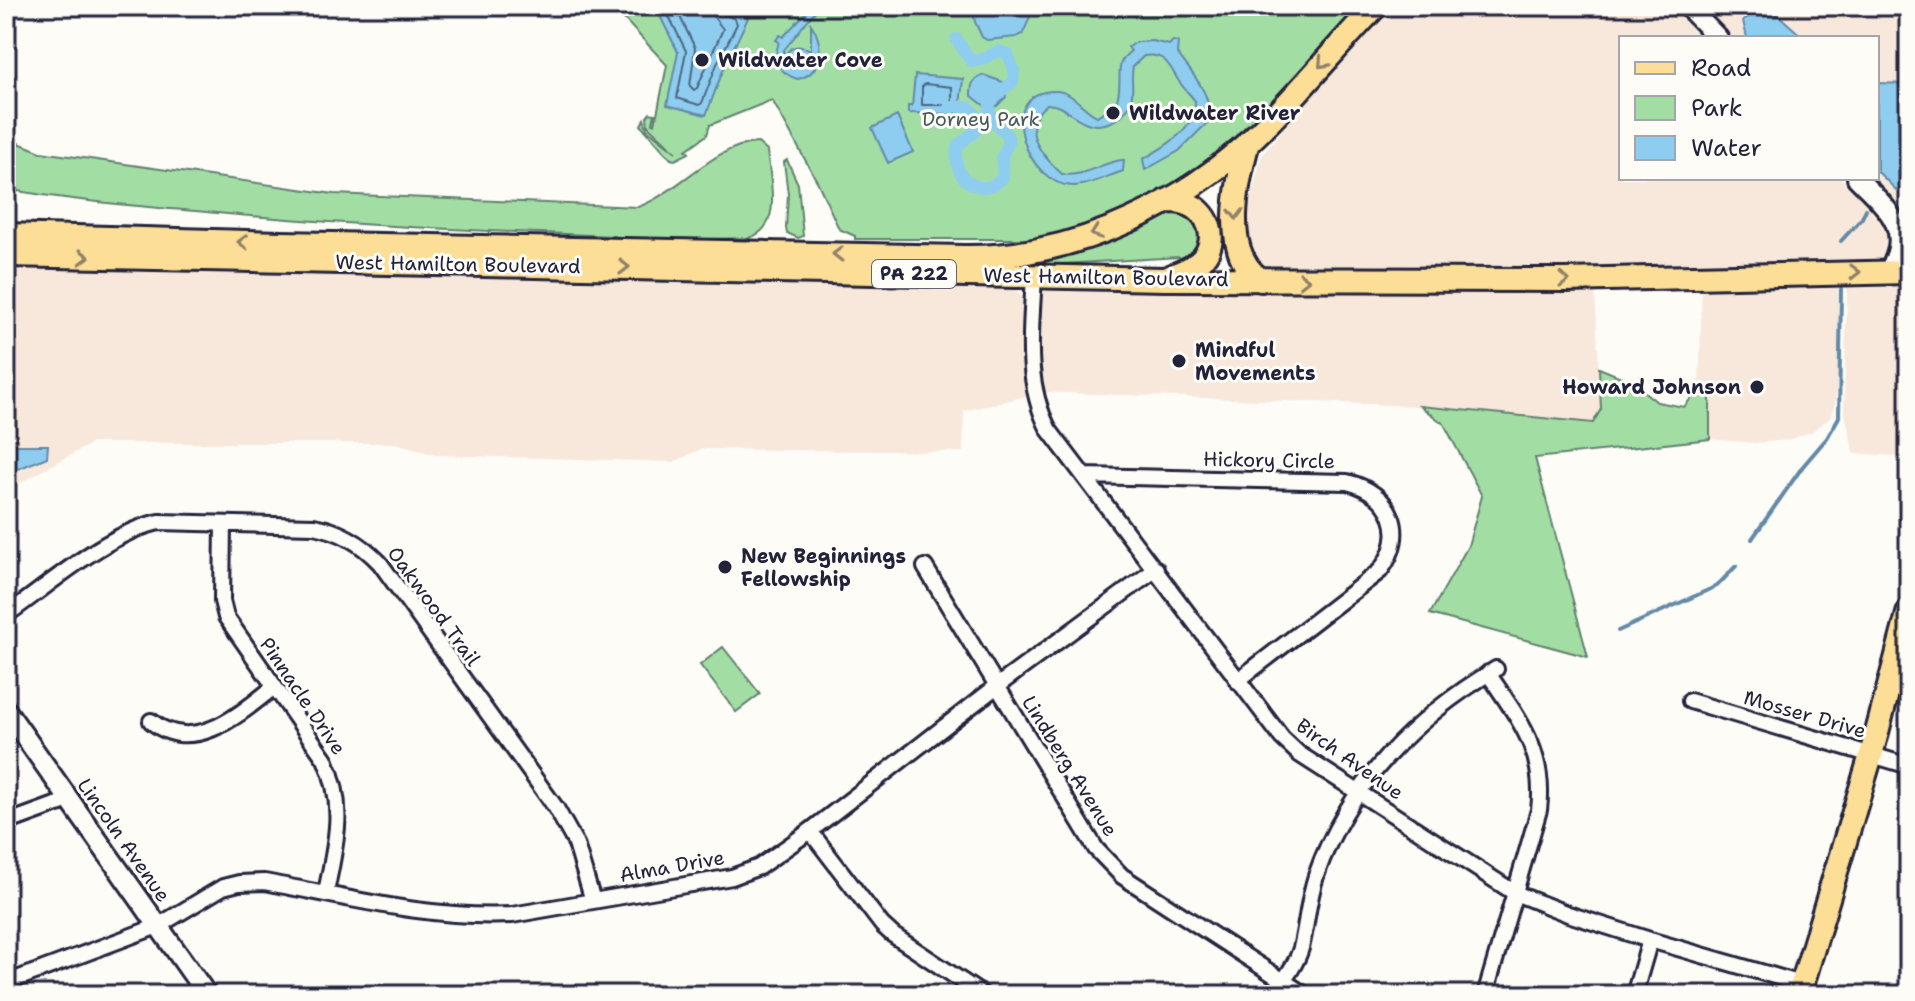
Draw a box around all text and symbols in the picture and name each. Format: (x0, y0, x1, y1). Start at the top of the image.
legend (1619, 36, 1879, 180)
place label: Wildwater Cove (718, 47, 883, 73)
marker: Wildwater Cove (693, 51, 711, 69)
text: Road (1691, 52, 1751, 84)
one-way arrow (1318, 53, 1332, 68)
text: Park (1691, 92, 1743, 124)
place label: Wildwater River (1129, 100, 1301, 126)
marker: Wildwater River (1104, 104, 1122, 122)
park label: Dorney Park (922, 106, 1040, 132)
text: Water (1691, 132, 1762, 164)
one-way arrow (1227, 208, 1245, 221)
one-way arrow (1089, 223, 1103, 240)
one-way arrow (236, 234, 249, 251)
one-way arrow (831, 245, 844, 263)
one-way arrow (78, 248, 91, 266)
street label: West Hamilton Boulevard (335, 249, 581, 279)
one-way arrow (618, 259, 631, 276)
road number: PA 222 (872, 260, 956, 288)
street label: West Hamilton Boulevard (983, 262, 1229, 292)
one-way arrow (1849, 264, 1862, 281)
one-way arrow (1298, 271, 1311, 289)
one-way arrow (1558, 271, 1571, 289)
place label: Mindful Movements (1195, 337, 1316, 386)
marker: Mindful Movements (1170, 352, 1188, 370)
place label: Howard Johnson (1562, 374, 1741, 400)
marker: Howard Johnson (1748, 378, 1766, 396)
street label: Hickory Circle (1203, 446, 1335, 474)
street label: Oakwood Trail (382, 541, 486, 671)
place label: New Beginnings Fellowship (741, 543, 906, 592)
marker: New Beginnings Fellowship (716, 558, 734, 576)
street label: Pinnacle Drive (254, 632, 352, 760)
street label: Mosser Drive (1741, 684, 1869, 744)
street label: Lindberg Avenue (1016, 691, 1124, 841)
street label: Birch Avenue (1291, 712, 1409, 806)
street label: Lincoln Avenue (72, 773, 176, 907)
street label: Alma Drive (618, 844, 726, 888)

